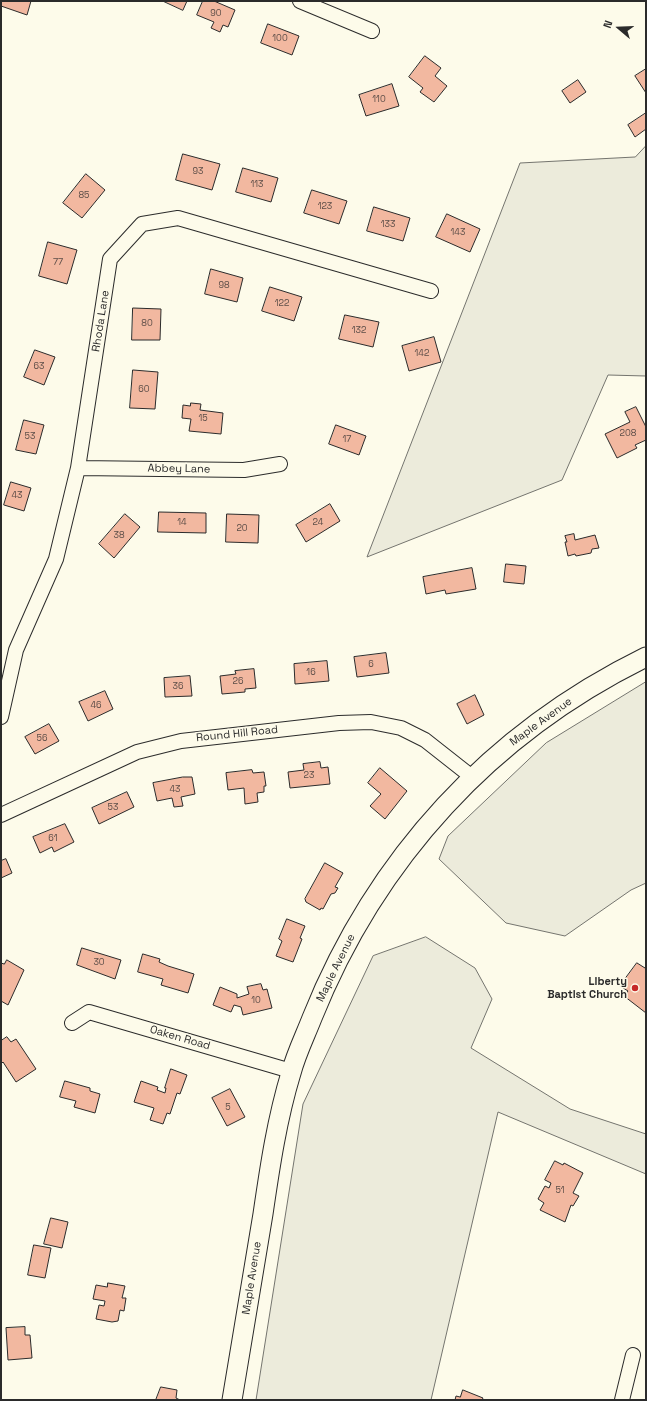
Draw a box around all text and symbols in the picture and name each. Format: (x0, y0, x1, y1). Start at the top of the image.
north arrow (599, 8, 639, 48)
house number: 90 (210, 9, 222, 19)
text: N (600, 18, 615, 30)
house number: 100 (272, 34, 288, 44)
house number: 110 (372, 95, 386, 105)
house number: 93 (193, 167, 203, 177)
house number: 113 (251, 180, 263, 190)
house number: 85 (79, 191, 89, 201)
house number: 123 (318, 202, 332, 212)
house number: 133 (381, 220, 395, 230)
house number: 143 (451, 228, 465, 238)
house number: 77 (53, 258, 63, 268)
house number: 98 (218, 281, 230, 291)
street label: Rhoda Lane (90, 289, 112, 353)
house number: 122 (275, 299, 289, 309)
house number: 80 (141, 319, 153, 329)
house number: 132 (352, 326, 366, 336)
house number: 142 (415, 349, 429, 359)
house number: 63 (34, 362, 44, 372)
house number: 60 (138, 385, 150, 395)
house number: 15 (198, 414, 208, 424)
house number: 208 (620, 429, 636, 439)
house number: 53 (25, 432, 35, 442)
house number: 17 (343, 435, 351, 445)
street label: Abbey Lane (148, 462, 210, 476)
house number: 43 (11, 491, 23, 501)
house number: 14 (177, 518, 187, 528)
house number: 24 (313, 518, 323, 528)
house number: 20 (236, 524, 248, 534)
house number: 38 (113, 531, 125, 541)
house number: 6 (368, 660, 374, 670)
house number: 16 (306, 668, 316, 678)
house number: 26 (233, 677, 243, 687)
house number: 36 (173, 682, 183, 692)
street label: Maple Avenue (507, 695, 575, 749)
house number: 46 (90, 701, 102, 711)
street label: Round Hill Road (195, 723, 279, 745)
house number: 56 (37, 734, 47, 744)
house number: 23 (304, 771, 314, 781)
house number: 43 (169, 785, 181, 795)
house number: 53 (108, 803, 118, 813)
house number: 61 (48, 834, 58, 844)
street label: Maple Avenue (314, 932, 358, 1004)
house number: 30 (93, 958, 105, 968)
place label: Liberty Baptist Church (547, 975, 627, 1001)
marker: Liberty Baptist Church (630, 983, 640, 993)
house number: 10 (251, 996, 261, 1006)
street label: Oaken Road (148, 1023, 212, 1053)
house number: 5 (225, 1103, 231, 1113)
house number: 51 (555, 1186, 565, 1196)
street label: Maple Avenue (240, 1241, 264, 1315)

